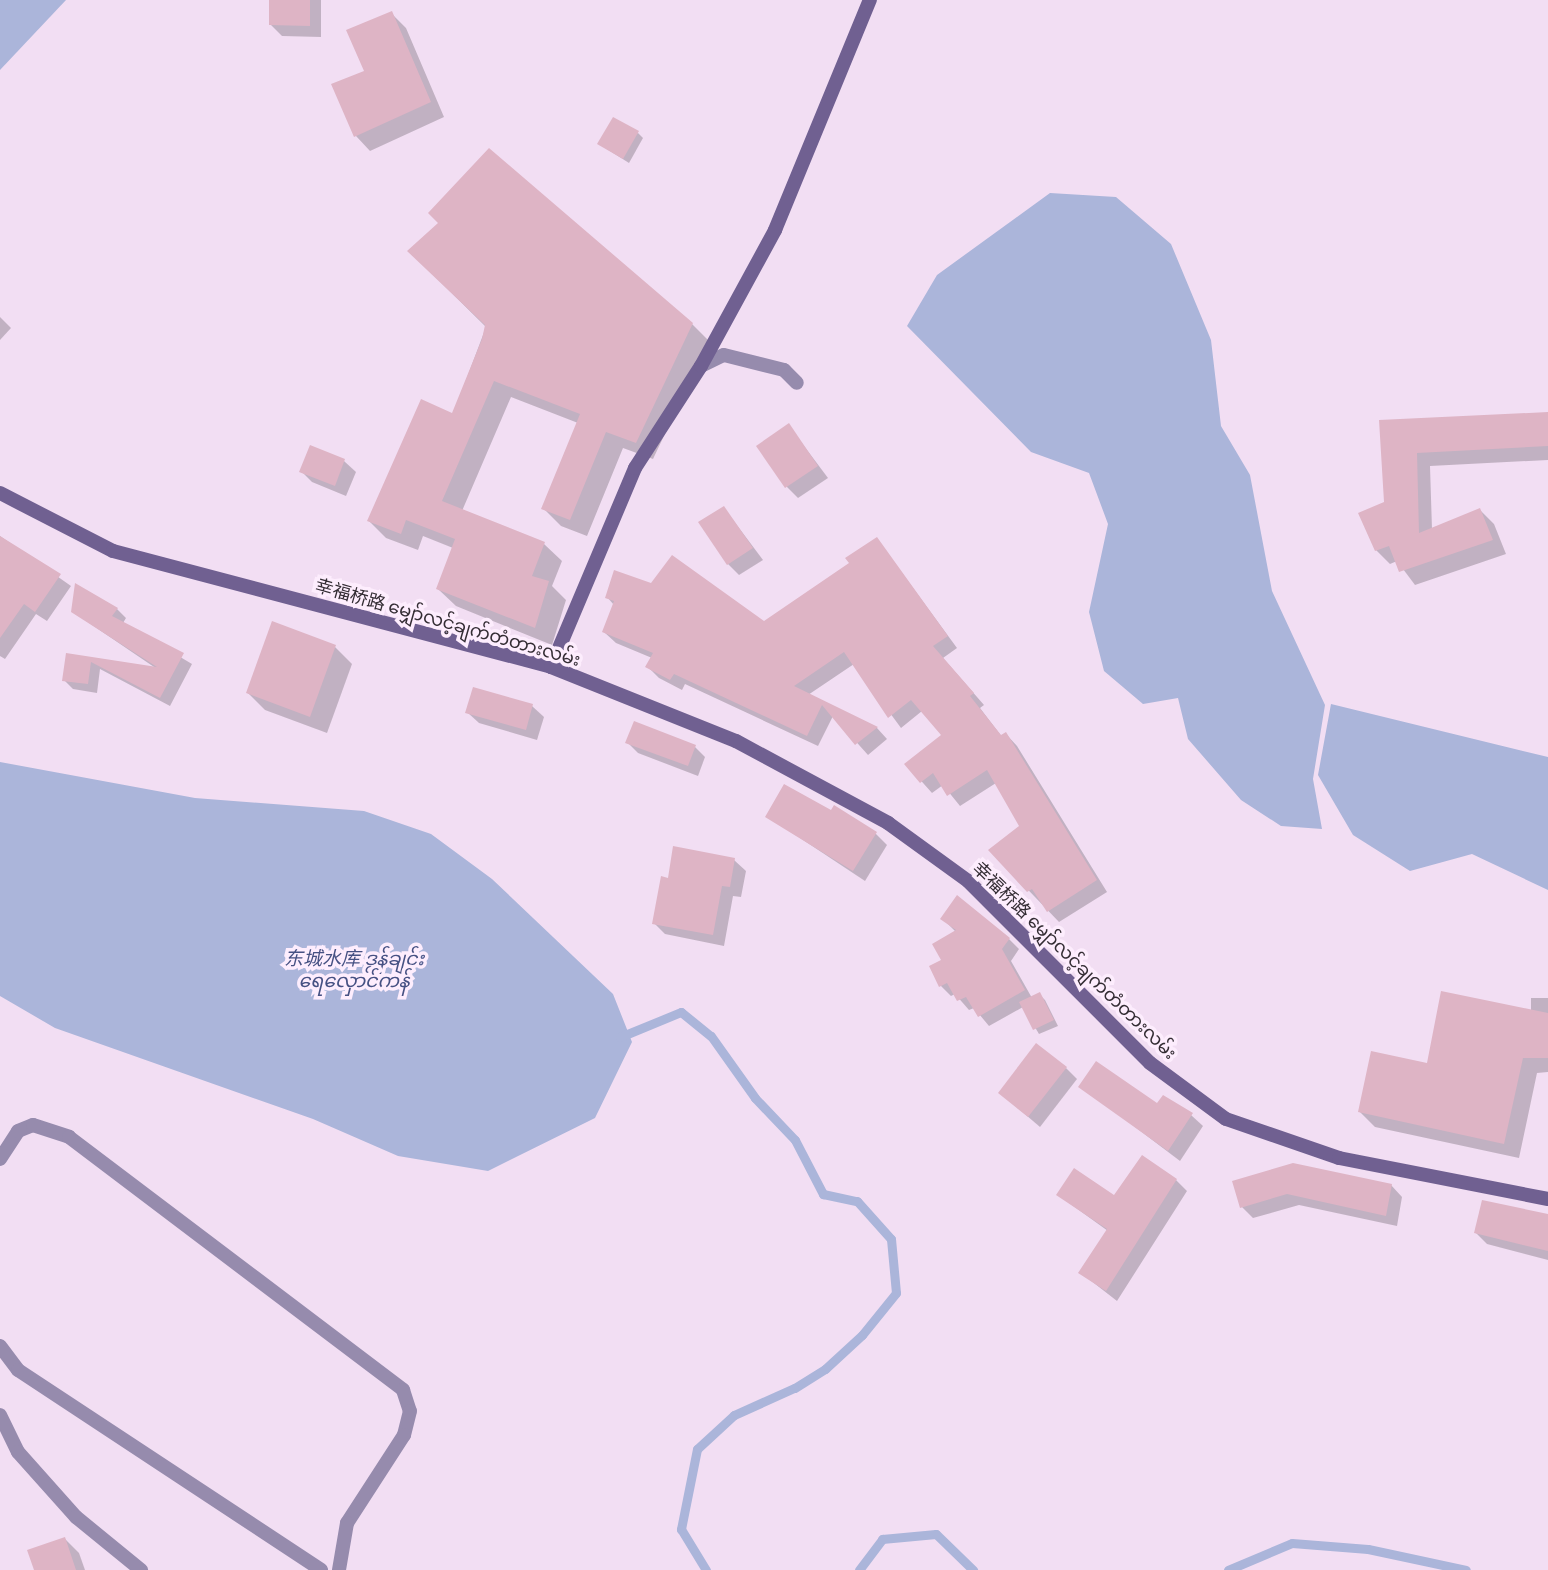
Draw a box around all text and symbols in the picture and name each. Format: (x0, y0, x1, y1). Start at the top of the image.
street label: 幸福桥路 မျှော်လင့်ချက်တံတားလမ်း (313, 574, 583, 670)
street label: 幸福桥路 မျှော်လင့်ချက်တံတားလမ်း (969, 857, 1181, 1063)
water label: 东城水库 ဒွန်ချင်း ရေလှောင်ကန် (284, 948, 424, 992)

